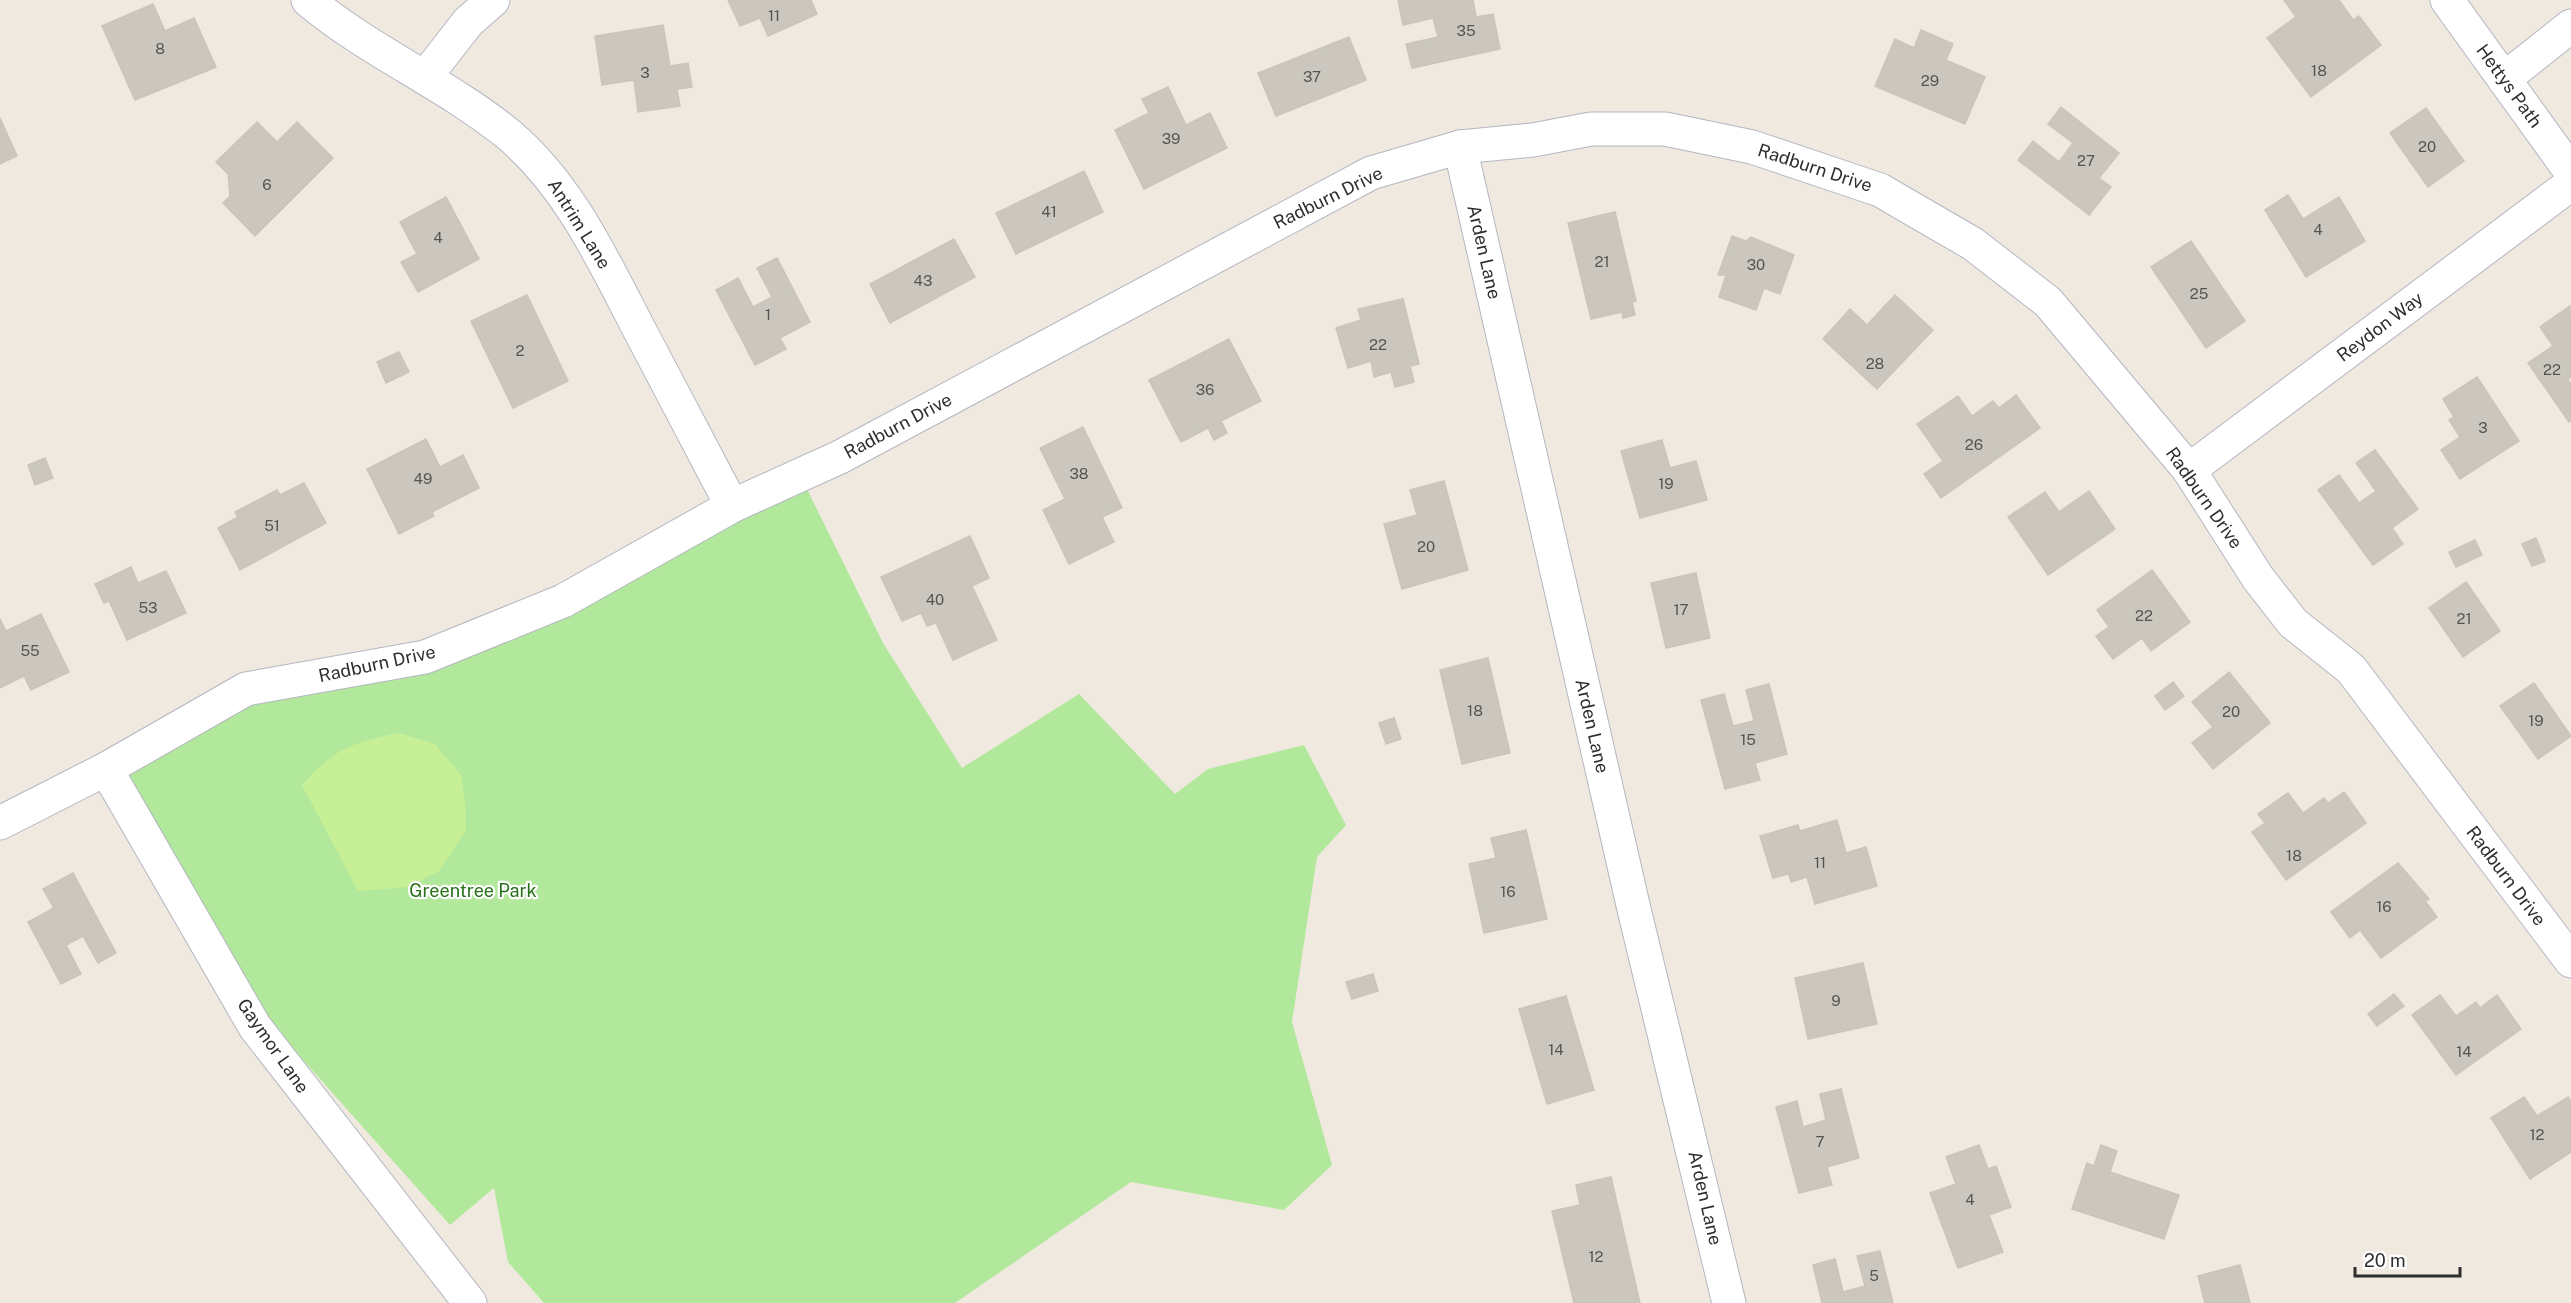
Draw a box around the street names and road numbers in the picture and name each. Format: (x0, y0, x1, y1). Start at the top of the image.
street label: Hettys Path (2472, 40, 2547, 131)
street label: Radburn Drive (1755, 139, 1875, 196)
street label: Radburn Drive (1270, 162, 1386, 233)
street label: Antrim Lane (543, 175, 615, 273)
street label: Arden Lane (1463, 203, 1506, 301)
street label: Reydon Way (2333, 287, 2427, 366)
street label: Radburn Drive (840, 388, 955, 463)
street label: Radburn Drive (2162, 443, 2247, 552)
street label: Radburn Drive (317, 641, 437, 686)
street label: Arden Lane (1571, 677, 1614, 775)
street label: Radburn Drive (2462, 822, 2551, 930)
street label: Gaymor Lane (233, 995, 314, 1097)
street label: Arden Lane (1684, 1149, 1727, 1247)

